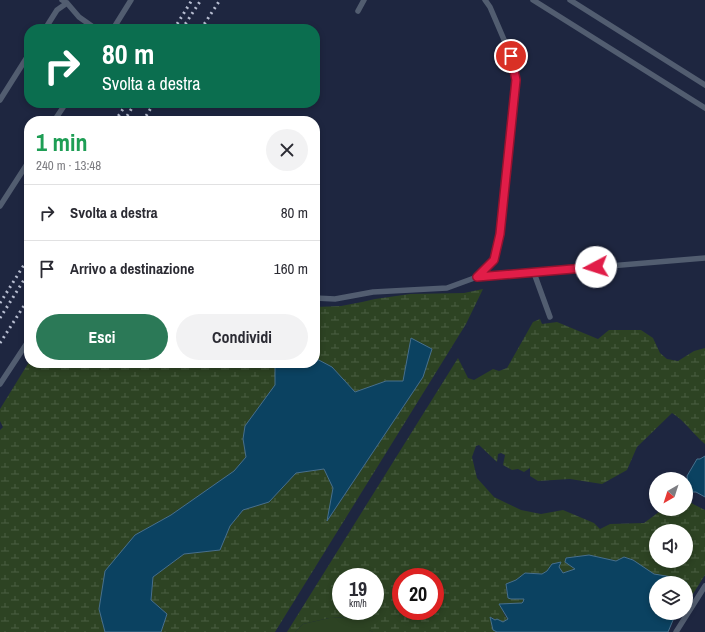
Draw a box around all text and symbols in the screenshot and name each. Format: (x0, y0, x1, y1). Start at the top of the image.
text: 80 m (102, 35, 154, 73)
pin (494, 39, 528, 73)
icon: right (36, 40, 88, 92)
icon: arrive (500, 45, 522, 67)
text: Svolta a destra (102, 71, 200, 96)
text: 1 min (36, 126, 87, 158)
button: close (266, 129, 308, 171)
text: 240 m · 13:48 (36, 157, 101, 174)
icon: right (36, 202, 58, 224)
text: Svolta a destra (70, 202, 158, 223)
text: 80 m (281, 202, 308, 223)
position arrow (575, 246, 617, 288)
icon: arrive (36, 258, 58, 280)
text: Arrivo a destinazione (70, 258, 194, 279)
text: 160 m (274, 258, 308, 279)
button: Esci (36, 314, 168, 360)
button: Condividi (176, 314, 308, 360)
north arrow (649, 472, 693, 516)
map controls (649, 472, 693, 620)
button: sound (649, 524, 693, 568)
speed limit sign: 20 (392, 568, 444, 620)
text: 19 (349, 575, 367, 602)
button: layers (649, 576, 693, 620)
text: km/h (349, 597, 367, 610)

